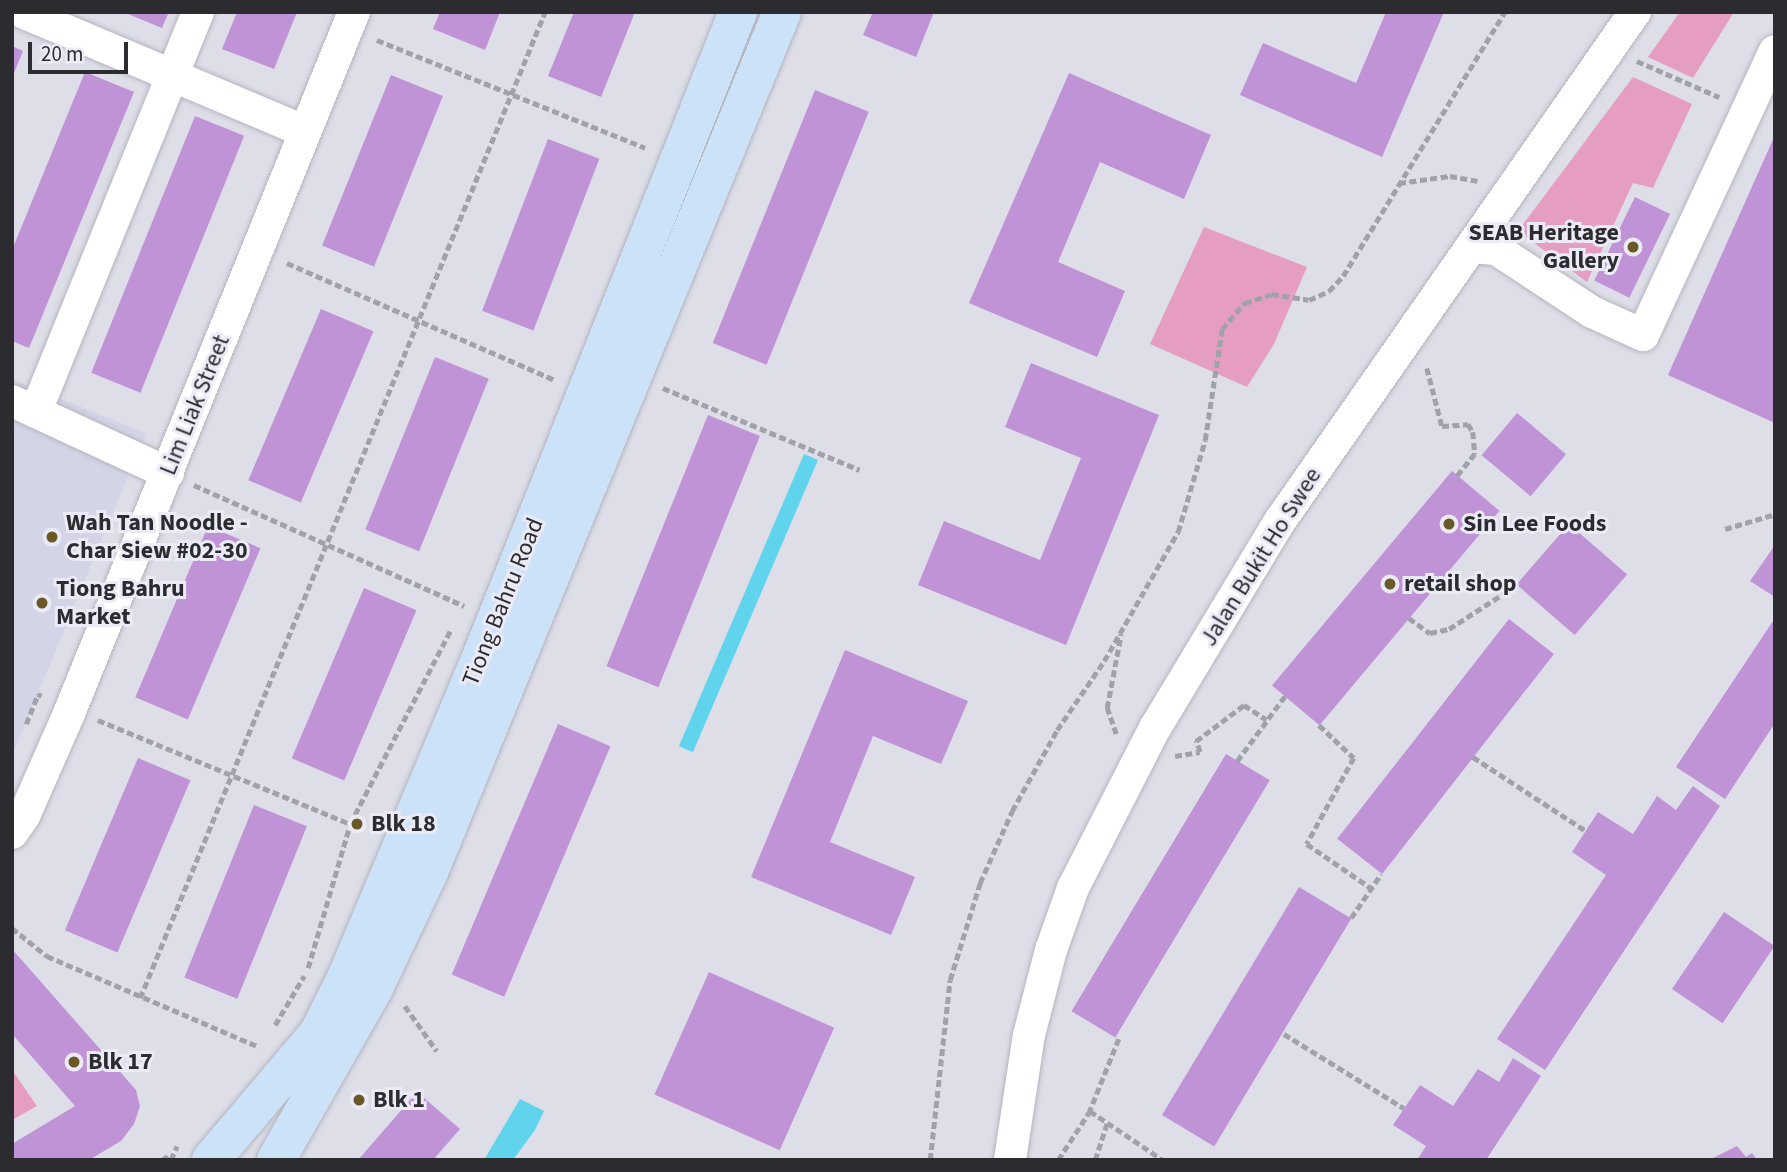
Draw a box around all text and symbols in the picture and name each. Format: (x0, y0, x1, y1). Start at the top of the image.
scale bar (32, 28, 131, 72)
text: 20 m (41, 39, 83, 69)
place label: SEAB Heritage Gallery (1468, 219, 1619, 275)
marker: SEAB Heritage Gallery (1625, 239, 1641, 255)
street label: Lim Liak Street (154, 331, 236, 479)
street label: Jalan Bukit Ho Swee (1195, 463, 1327, 651)
place label: Wah Tan Noodle - Char Siew #02-30 (66, 509, 248, 565)
place label: Sin Lee Foods (1463, 510, 1606, 538)
street label: Tiong Bahru Road (456, 514, 550, 690)
marker: Sin Lee Foods (1441, 516, 1457, 532)
marker: Wah Tan Noodle - Char Siew #02-30 (44, 529, 60, 545)
place label: retail shop (1404, 570, 1517, 598)
place label: Tiong Bahru Market (56, 575, 185, 631)
marker: retail shop (1382, 576, 1398, 592)
marker: Tiong Bahru Market (34, 595, 50, 611)
place label: Blk 18 (371, 810, 436, 838)
marker: Blk 18 (349, 816, 365, 832)
place label: Blk 17 (88, 1048, 153, 1076)
marker: Blk 17 (66, 1054, 82, 1070)
place label: Blk 1 (373, 1086, 425, 1114)
marker: Blk 1 (351, 1092, 367, 1108)

